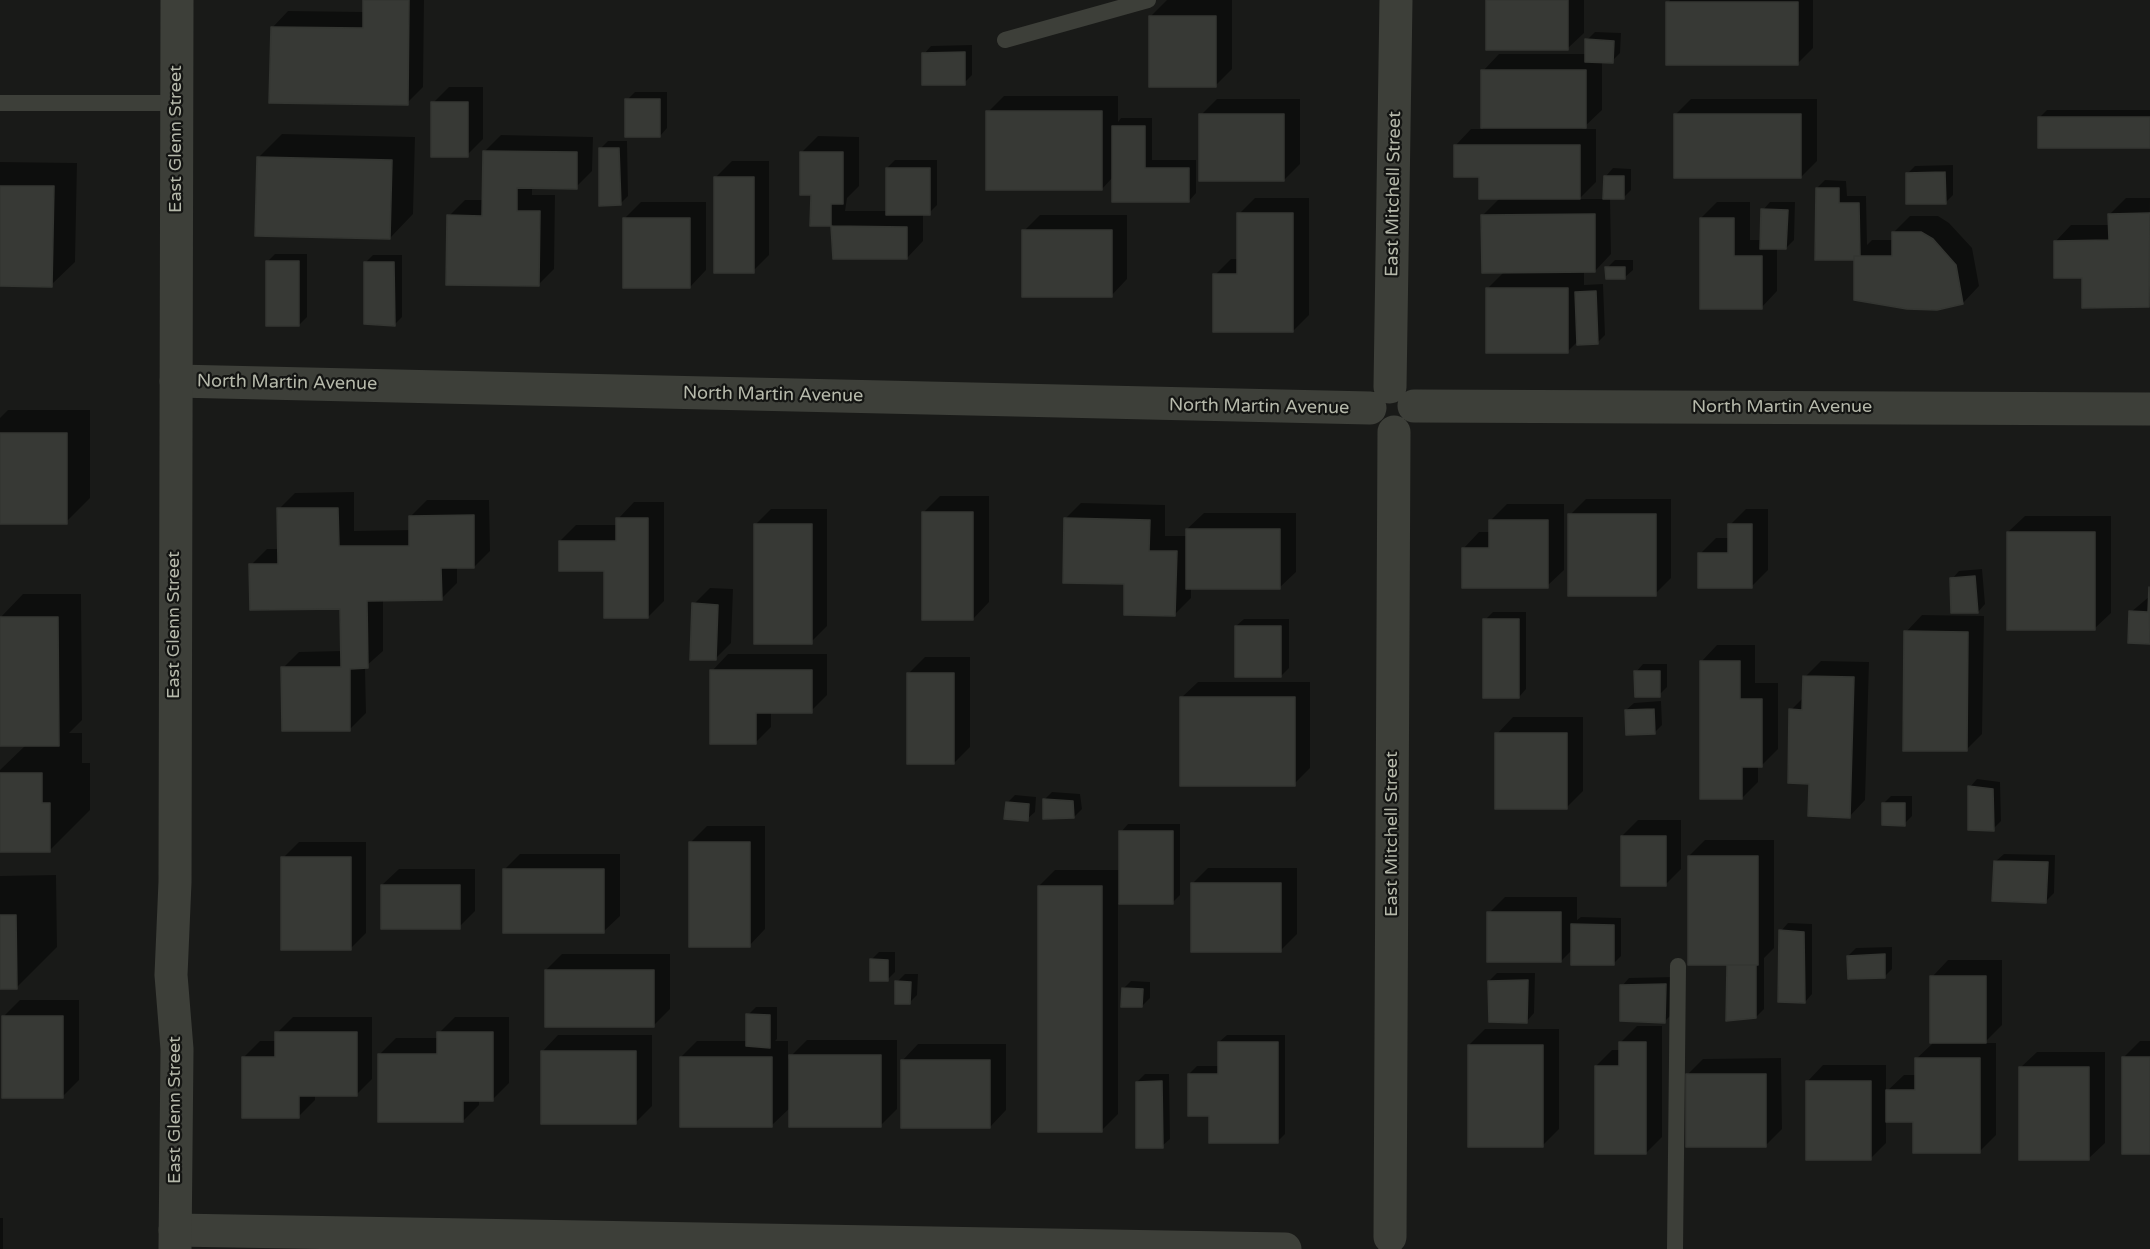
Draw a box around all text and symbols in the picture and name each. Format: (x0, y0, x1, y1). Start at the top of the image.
street label: East Glenn Street (165, 65, 187, 213)
street label: East Mitchell Street (1382, 111, 1406, 277)
street label: North Martin Avenue (197, 371, 377, 395)
street label: North Martin Avenue (683, 383, 863, 407)
street label: North Martin Avenue (1169, 395, 1349, 419)
street label: North Martin Avenue (1692, 396, 1872, 418)
street label: East Glenn Street (163, 551, 185, 699)
street label: East Mitchell Street (1381, 751, 1403, 917)
street label: East Glenn Street (164, 1036, 186, 1184)

